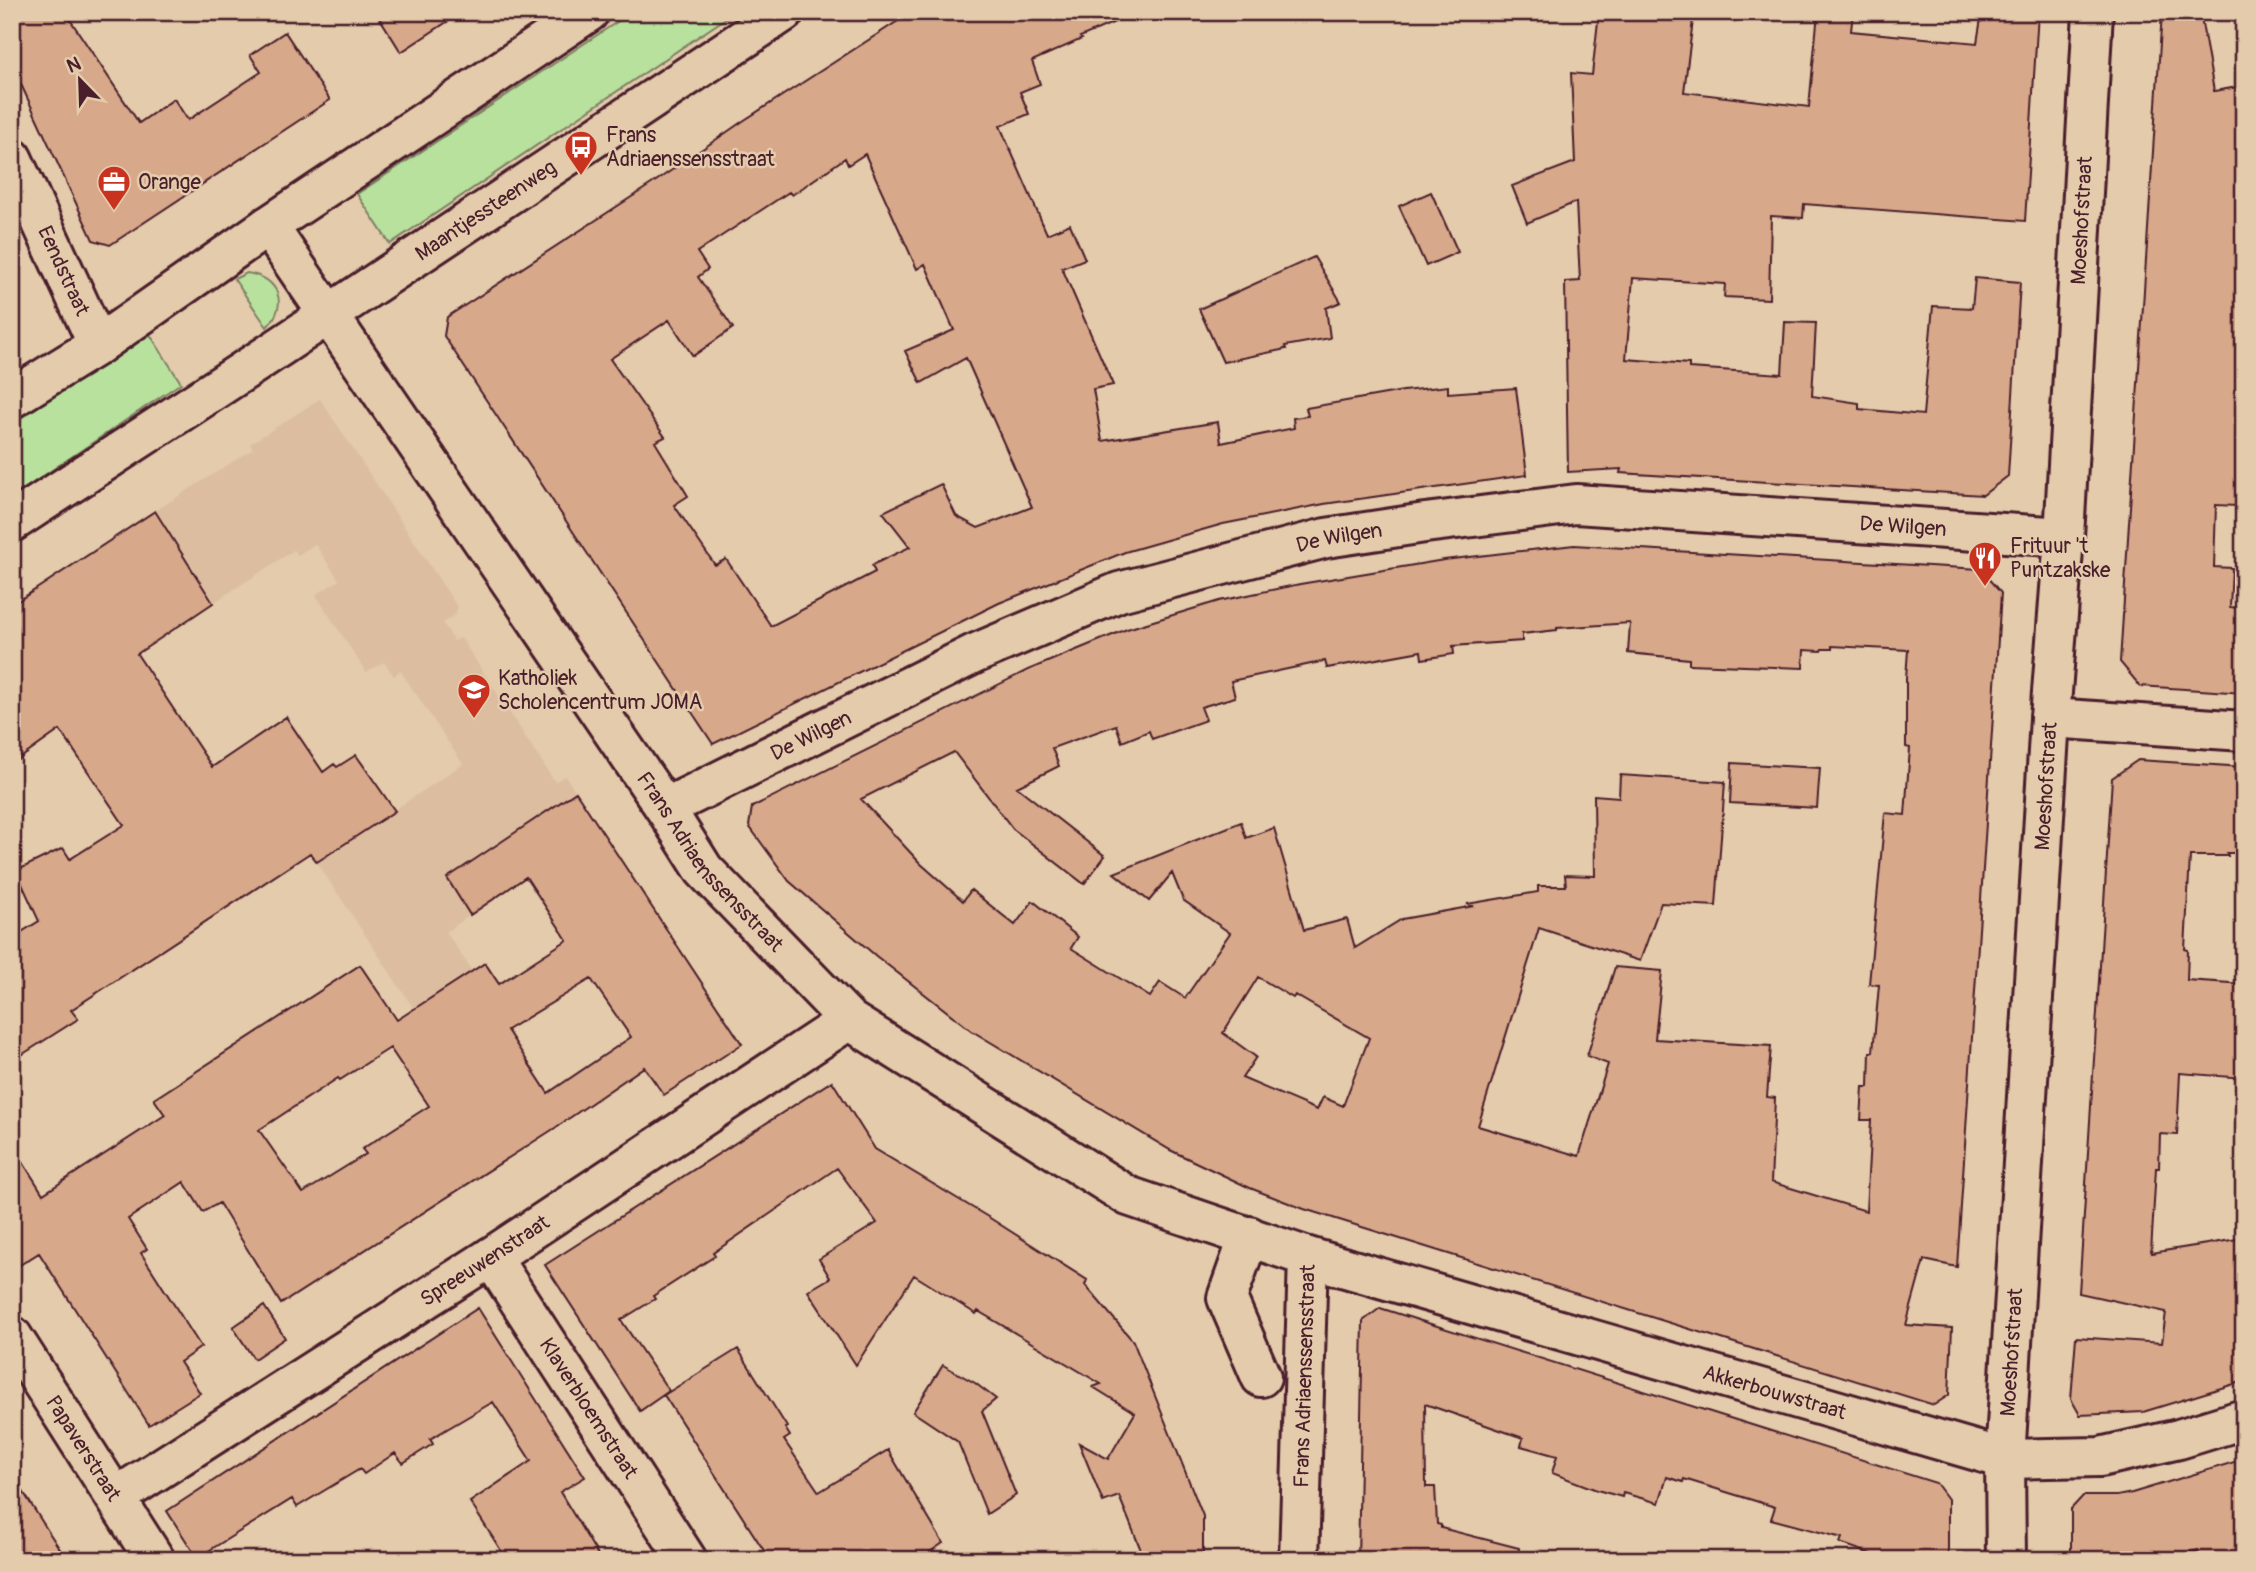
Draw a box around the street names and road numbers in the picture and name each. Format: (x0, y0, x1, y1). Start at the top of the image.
street label: Maantjessteenweg (410, 154, 562, 267)
street label: Moeshofstraat (2065, 155, 2099, 285)
street label: Eendstraat (31, 222, 96, 320)
street label: De Wilgen (1859, 510, 1947, 543)
street label: De Wilgen (1293, 517, 1384, 559)
street label: De Wilgen (766, 704, 856, 767)
street label: Moeshofstraat (2029, 721, 2064, 851)
street label: Frans Adriaenssensstraat (630, 767, 789, 958)
street label: Spreeuwenstraat (415, 1209, 555, 1313)
street label: Frans Adriaenssensstraat (1288, 1264, 1322, 1488)
street label: Moeshofstraat (1995, 1287, 2029, 1417)
street label: Klaverbloemstraat (533, 1333, 644, 1484)
street label: Akkerbouwstraat (1699, 1359, 1850, 1426)
street label: Papaverstraat (39, 1390, 127, 1507)

